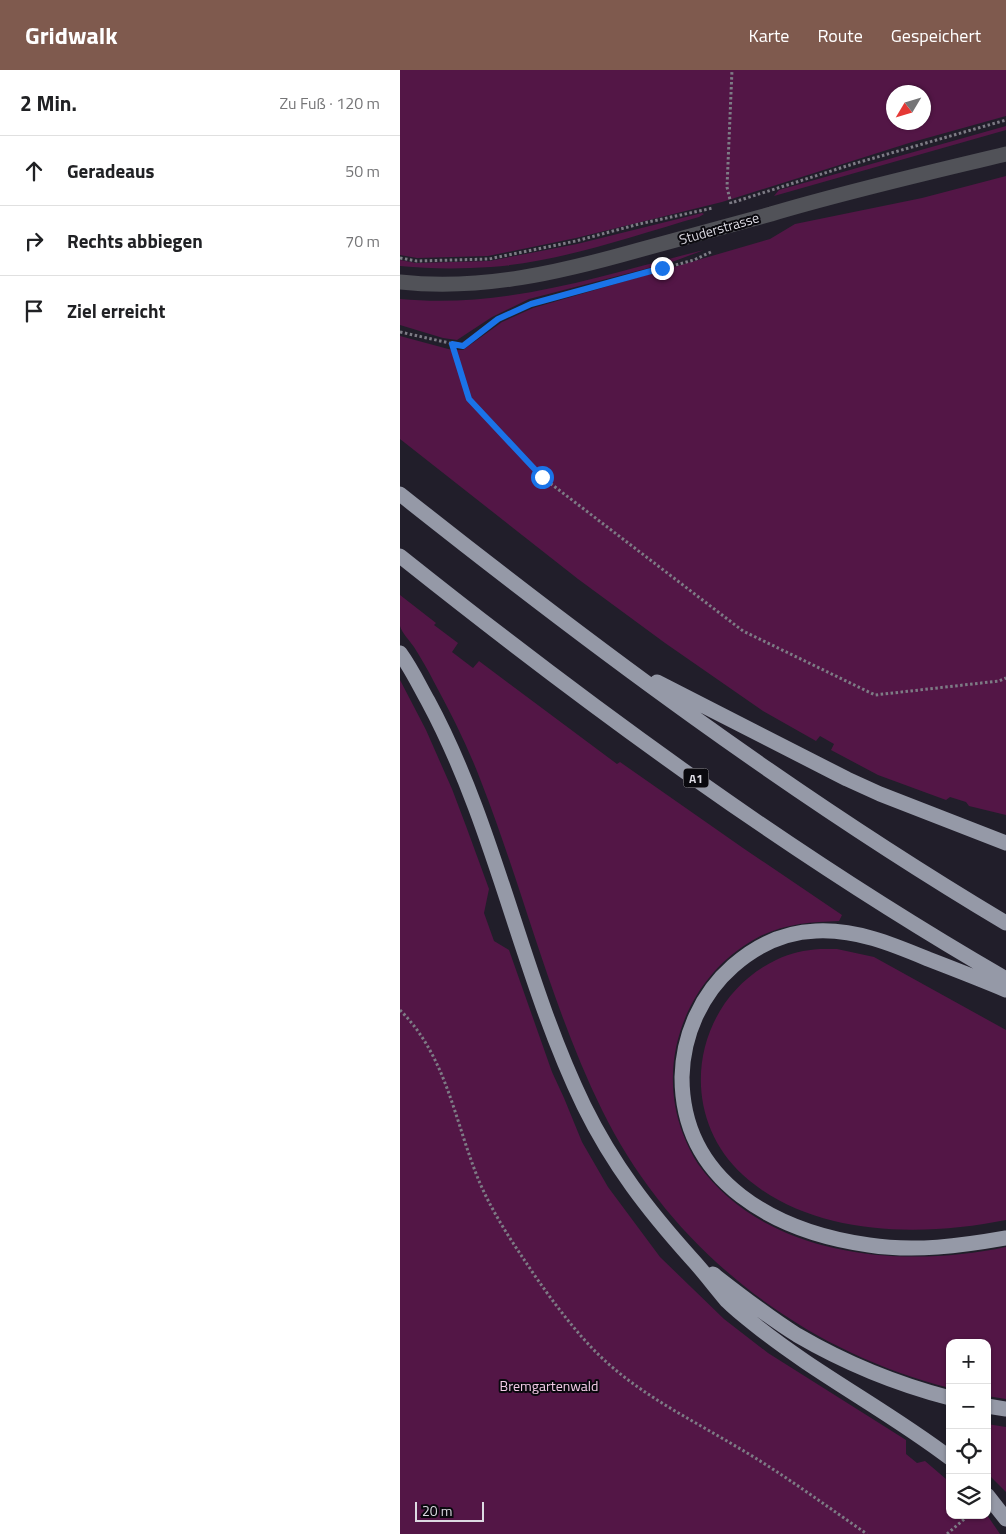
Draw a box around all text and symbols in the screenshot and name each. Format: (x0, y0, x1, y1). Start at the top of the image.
text: Gridwalk (25, 17, 118, 53)
text: Karte (748, 22, 789, 49)
text: Route (817, 22, 863, 49)
text: Gespeichert (891, 22, 981, 49)
north arrow (886, 85, 931, 130)
text: 2 Min. (20, 87, 77, 119)
text: Zu Fuß · 120 m (279, 91, 380, 115)
text: Geradeaus (67, 156, 154, 185)
icon: ahead (20, 157, 48, 185)
text: 50 m (345, 159, 380, 183)
street label: Studerstrasse (676, 207, 762, 249)
text: Rechts abbiegen (67, 226, 203, 255)
icon: right (20, 227, 48, 255)
text: 70 m (345, 229, 380, 253)
route end (651, 257, 674, 280)
text: Ziel erreicht (67, 296, 165, 325)
icon: arrive (20, 297, 48, 325)
route start (531, 466, 554, 489)
road number: A1 (684, 768, 708, 788)
map controls (946, 1339, 991, 1519)
button: + (946, 1339, 991, 1384)
park label: Bremgartenwald (500, 1375, 598, 1396)
button: − (946, 1384, 991, 1429)
button: locate (946, 1429, 991, 1474)
button: layers (946, 1474, 991, 1519)
scale bar (415, 1499, 484, 1522)
text: 20 m (422, 1500, 452, 1521)

